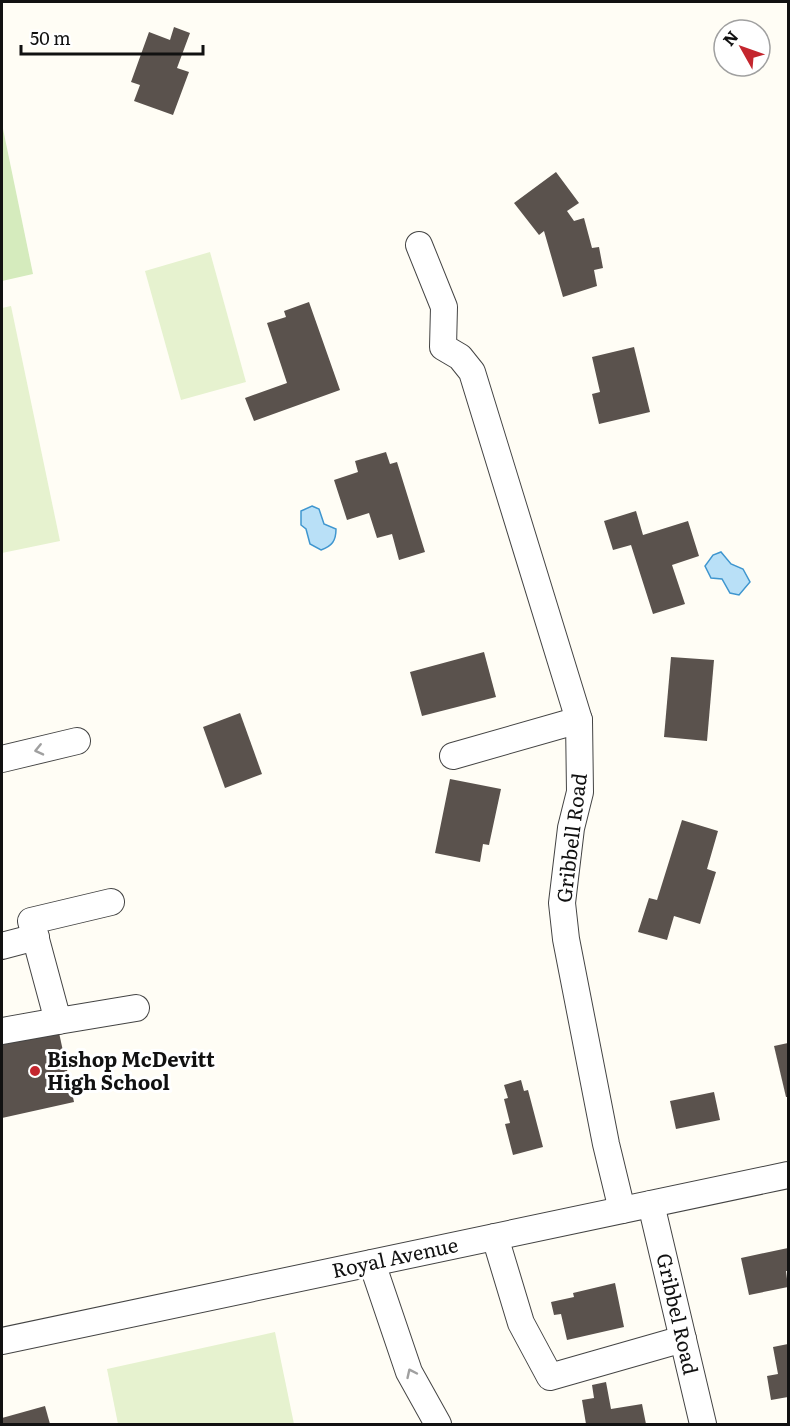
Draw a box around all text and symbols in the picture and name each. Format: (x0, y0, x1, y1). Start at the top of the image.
scale bar (21, 18, 202, 56)
north arrow (712, 18, 772, 78)
text: 50 m (30, 24, 71, 51)
text: N (716, 25, 743, 51)
one-way arrow (35, 743, 45, 756)
street label: Gribbell Road (547, 771, 593, 904)
place label: Bishop McDevitt High School (47, 1043, 215, 1096)
marker: Bishop McDevitt High School (28, 1064, 42, 1078)
street label: Royal Avenue (329, 1228, 460, 1284)
street label: Gribbel Road (650, 1250, 707, 1377)
one-way arrow (406, 1369, 418, 1380)

